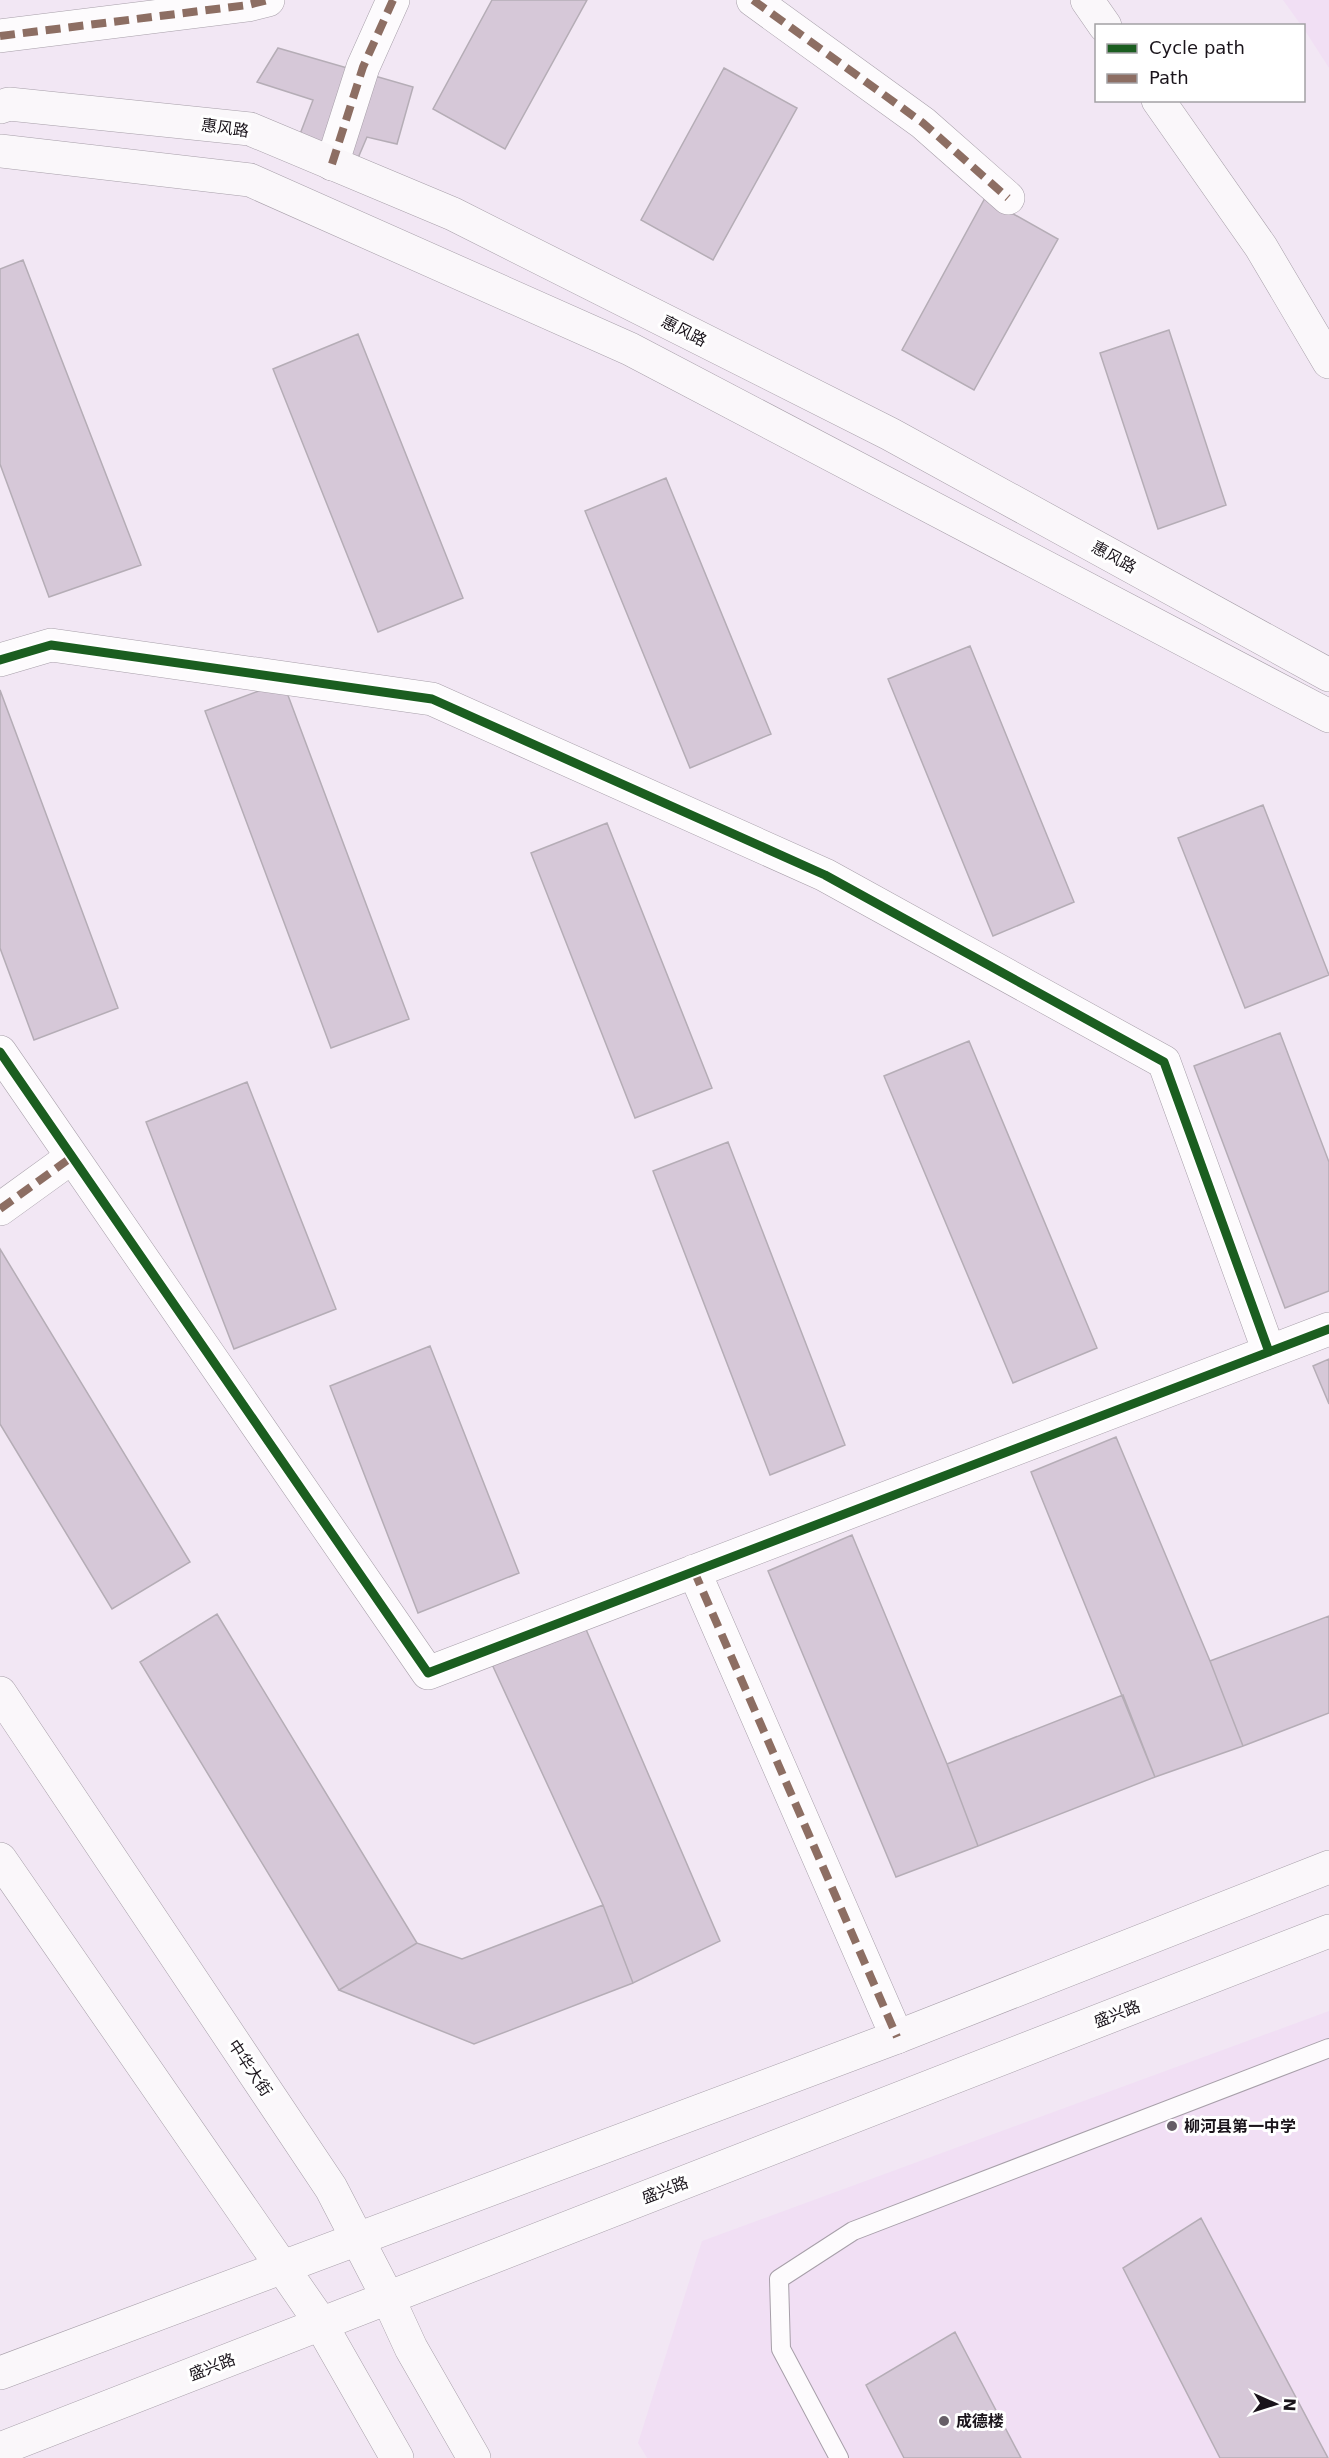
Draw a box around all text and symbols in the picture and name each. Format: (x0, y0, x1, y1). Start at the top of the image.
legend (1095, 24, 1305, 102)
text: Cycle path (1149, 37, 1245, 58)
text: Path (1149, 67, 1189, 88)
street label: 惠风路 (200, 115, 250, 141)
street label: 惠风路 (658, 312, 710, 350)
street label: 惠风路 (1088, 537, 1140, 577)
street label: 盛兴路 (1091, 1997, 1143, 2031)
street label: 中华大街 (224, 2036, 276, 2100)
place label: 柳河县第一中学 (1184, 2117, 1296, 2136)
marker: 柳河县第一中学 (1165, 2119, 1179, 2133)
street label: 盛兴路 (639, 2173, 691, 2207)
street label: 盛兴路 (186, 2350, 238, 2384)
north arrow (1245, 2374, 1305, 2434)
text: N (1280, 2398, 1299, 2412)
place label: 成德楼 (956, 2412, 1004, 2431)
marker: 成德楼 (937, 2414, 951, 2428)

